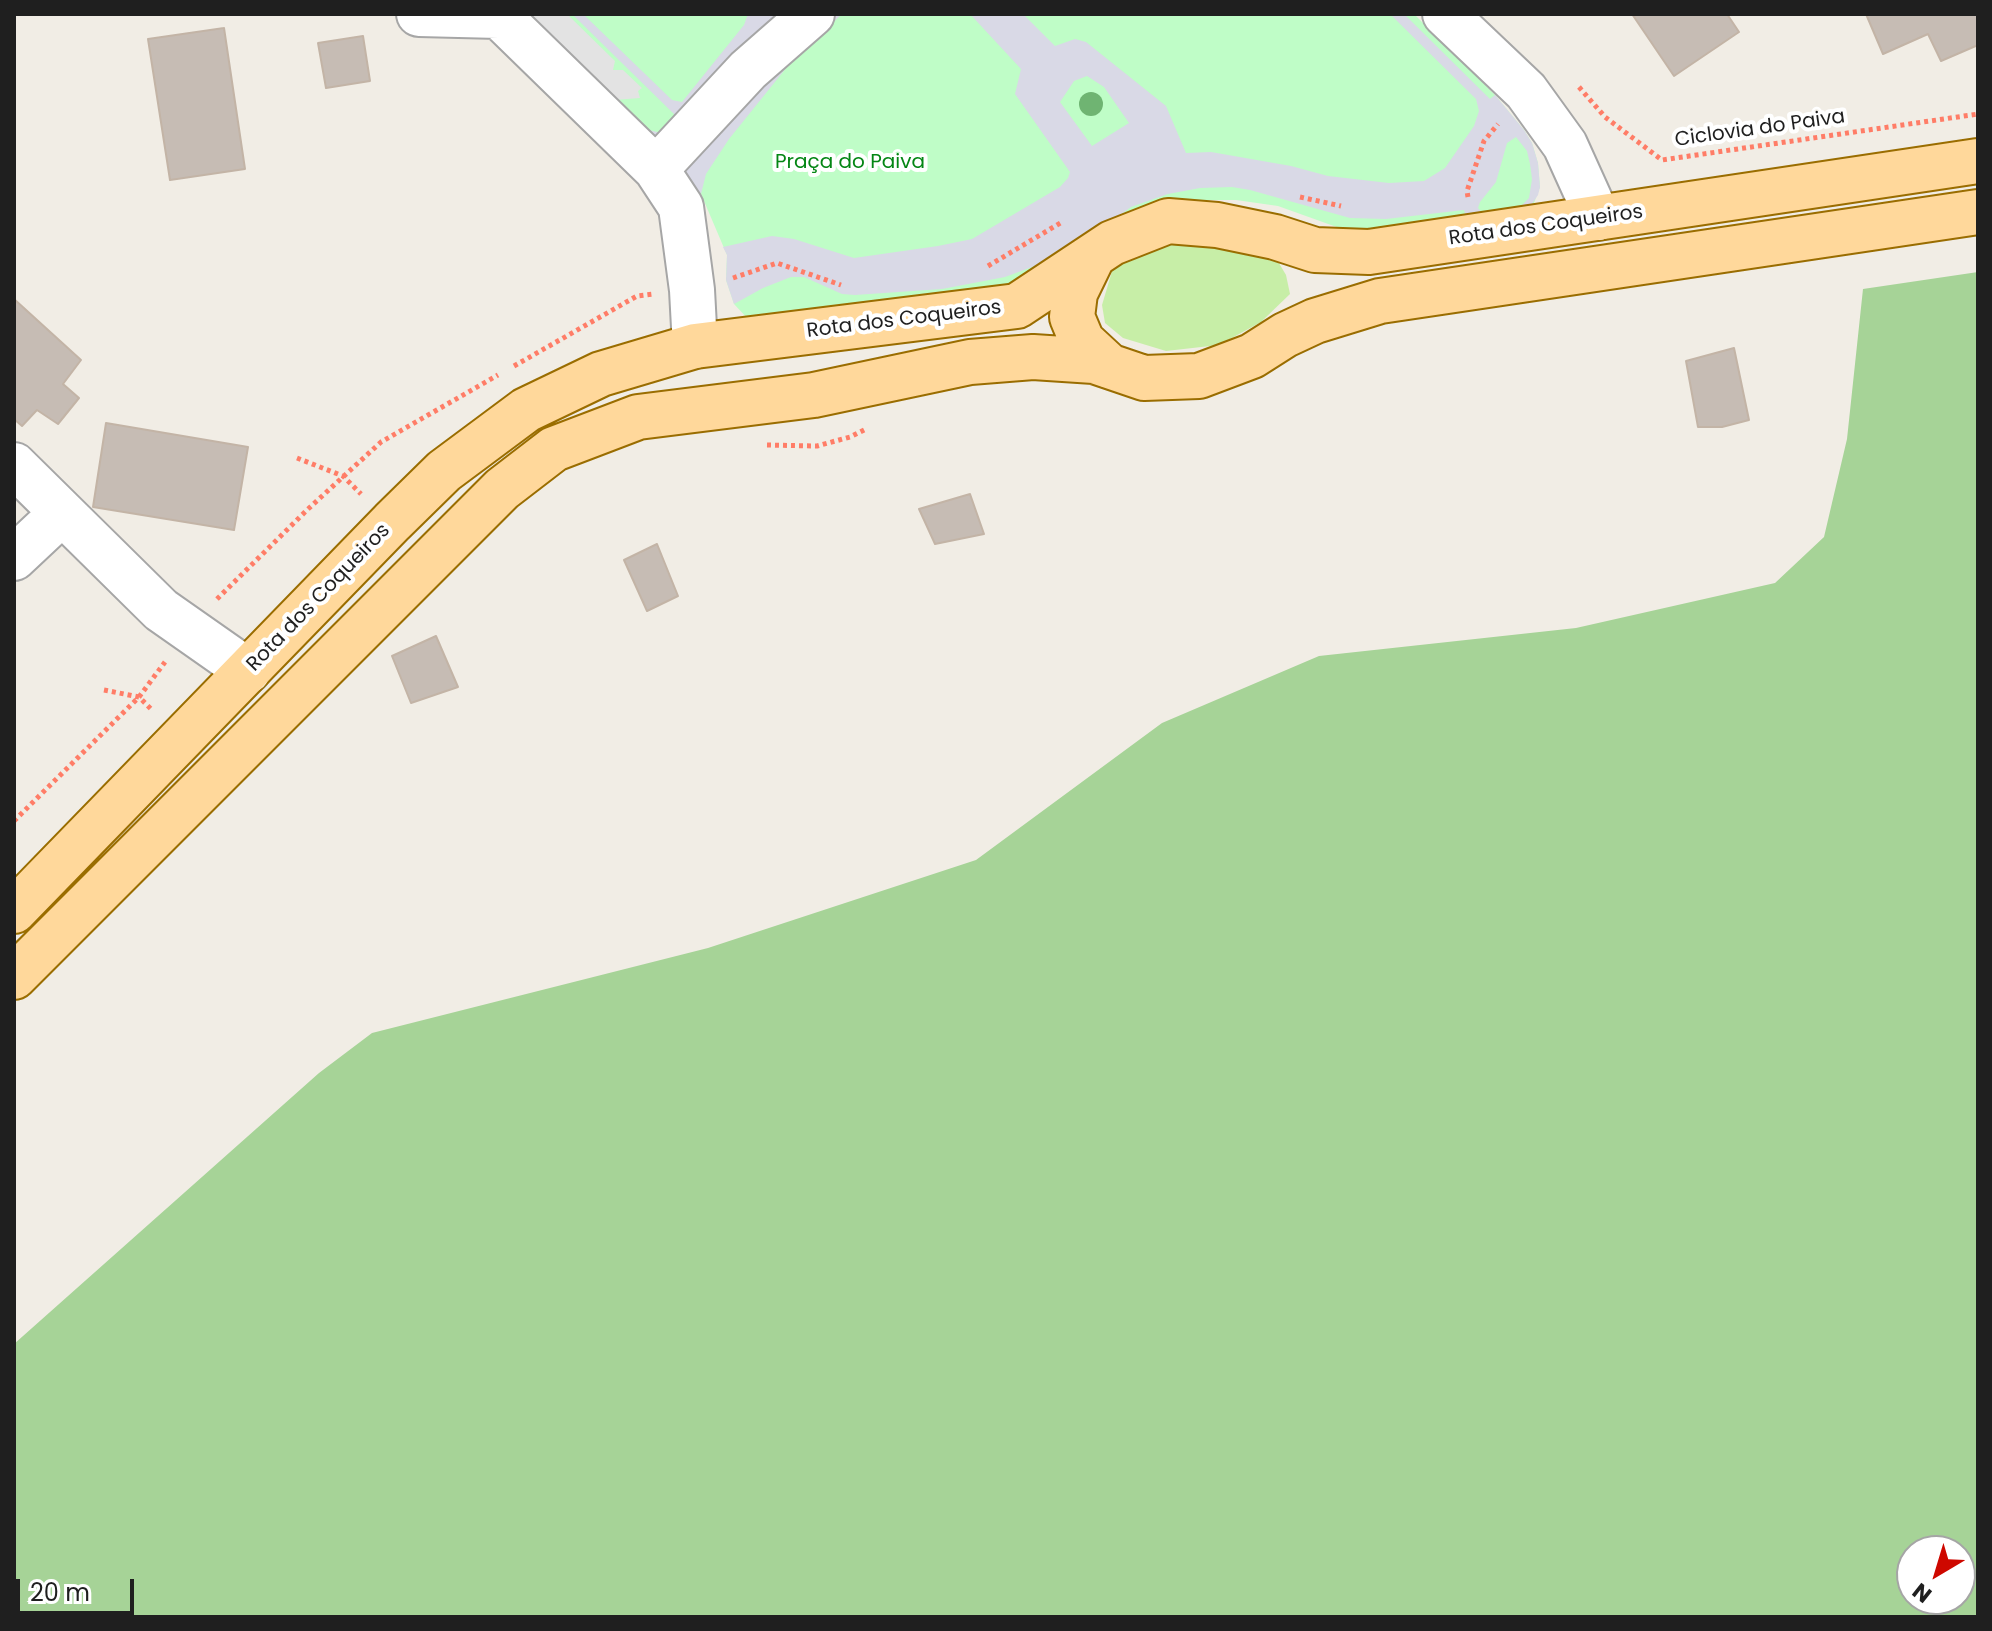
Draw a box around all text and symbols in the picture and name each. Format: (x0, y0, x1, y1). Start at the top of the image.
street label: Ciclovia do Paiva (1673, 105, 1847, 153)
park label: Praça do Paiva (775, 151, 925, 175)
street label: Rota dos Coqueiros (1447, 200, 1645, 252)
street label: Rota dos Coqueiros (805, 296, 1003, 344)
street label: Rota dos Coqueiros (242, 519, 396, 677)
north arrow (1896, 1535, 1976, 1615)
scale bar (20, 1563, 138, 1613)
text: N (1906, 1575, 1938, 1610)
text: 20 m (30, 1576, 90, 1609)

